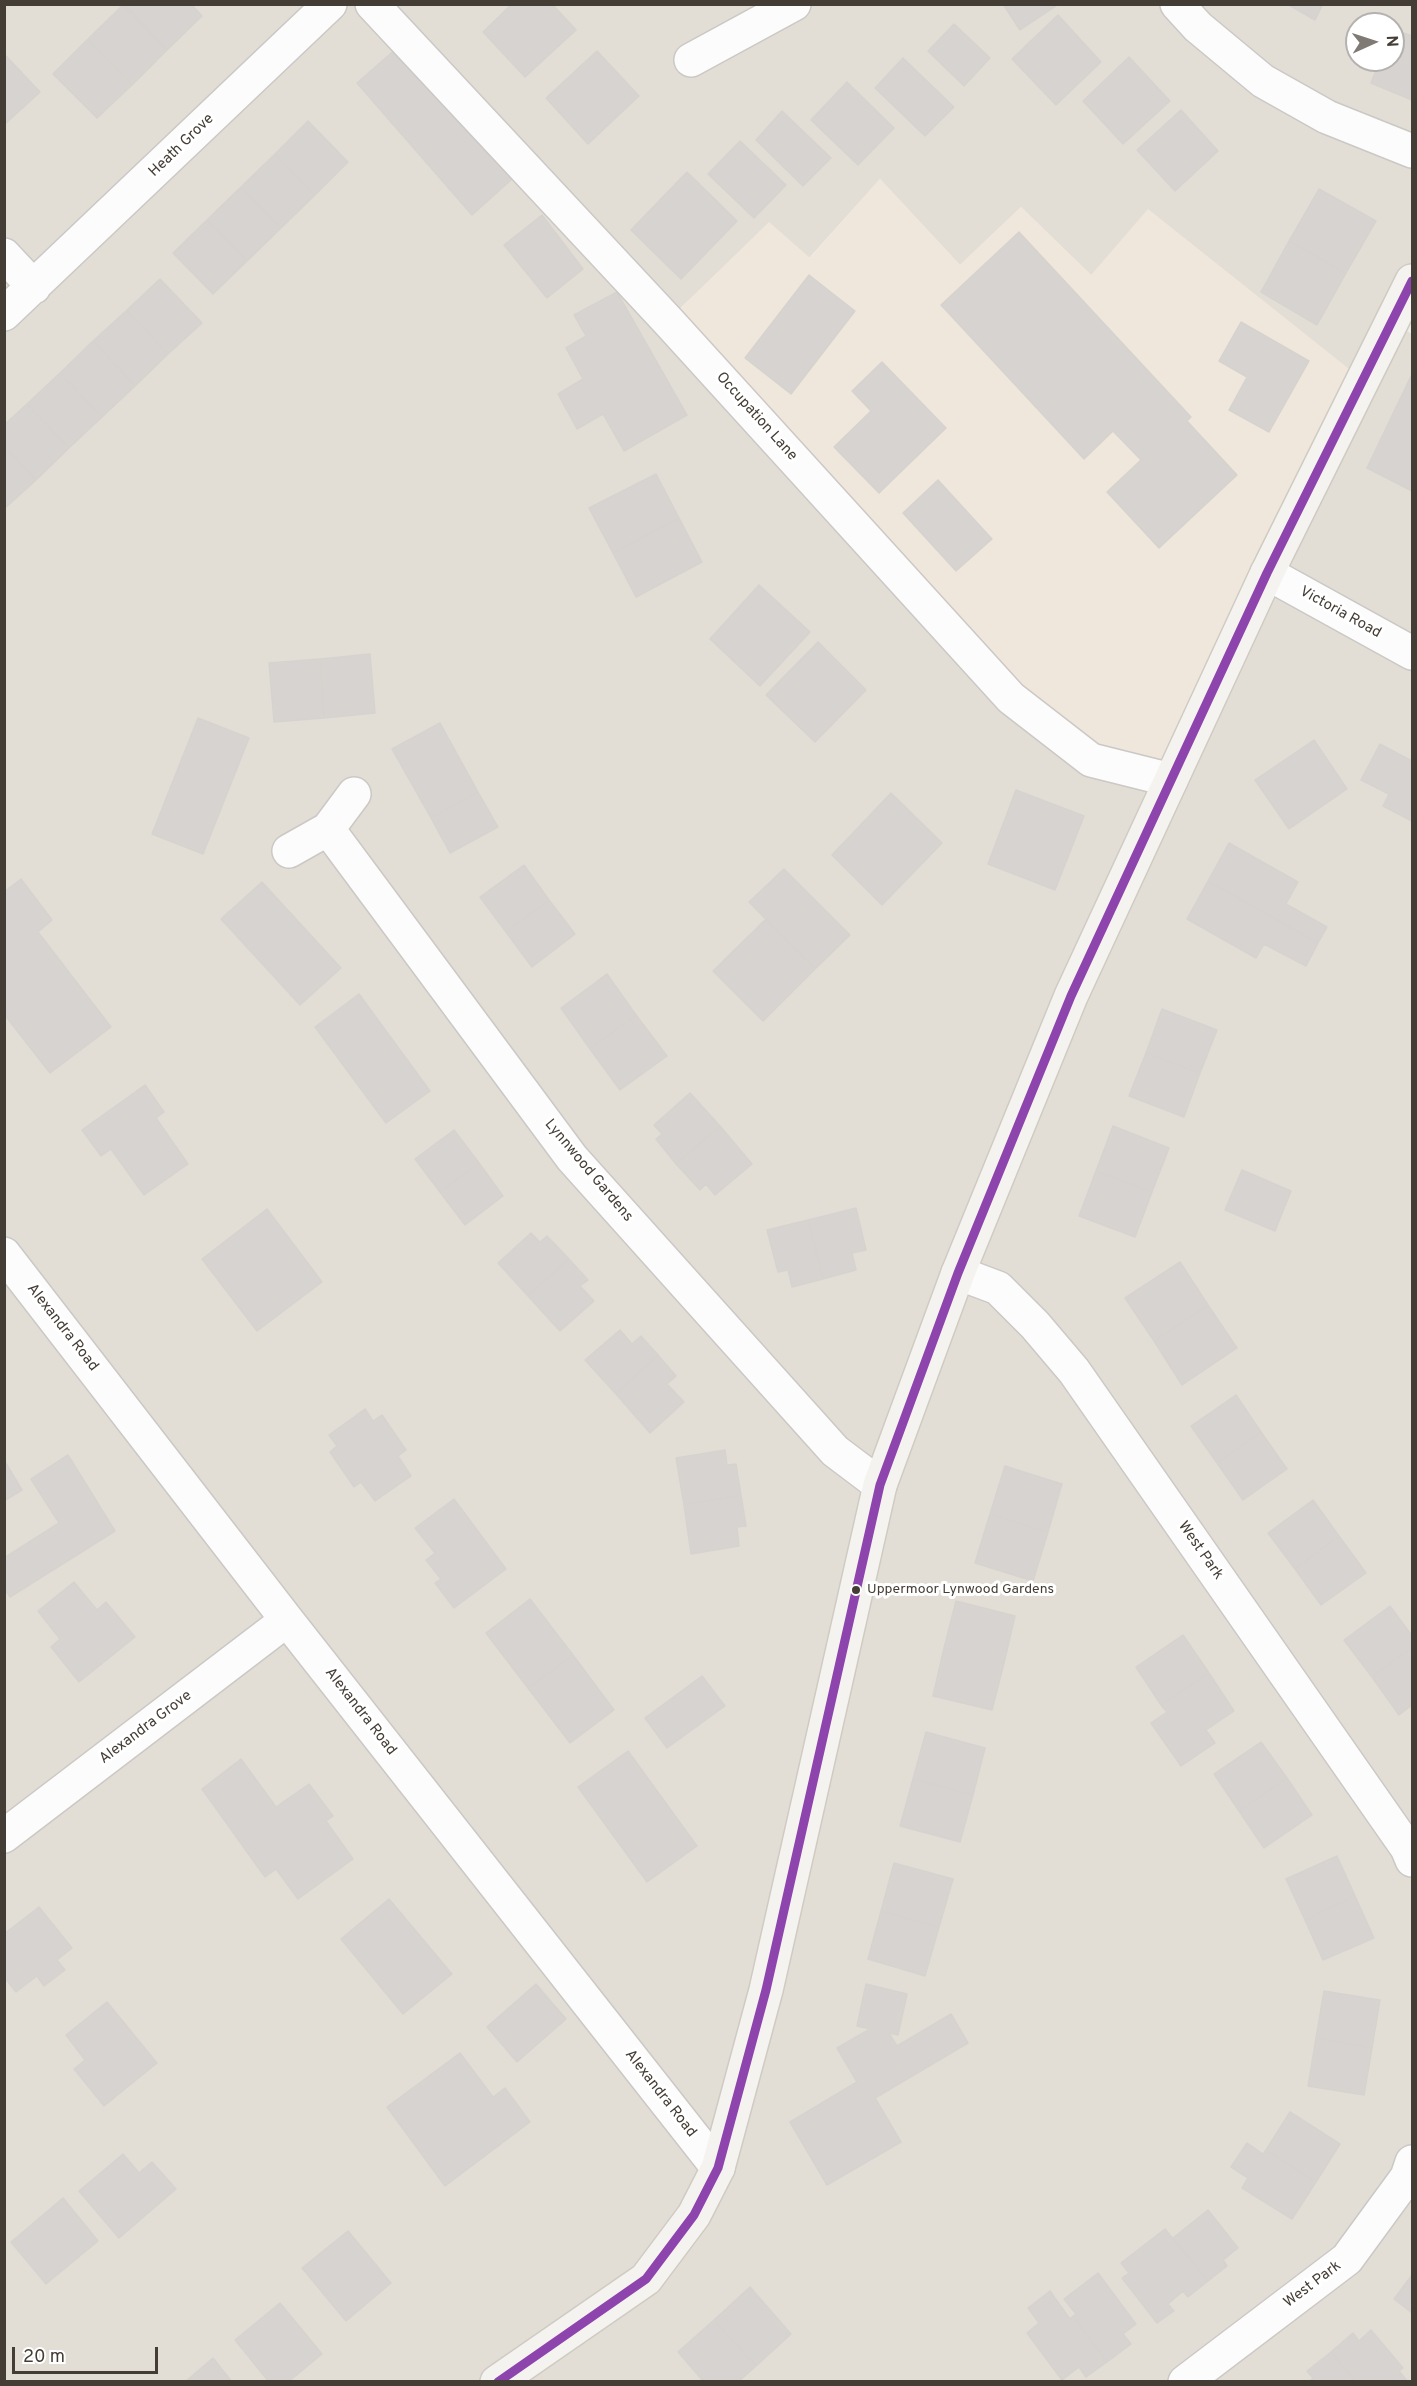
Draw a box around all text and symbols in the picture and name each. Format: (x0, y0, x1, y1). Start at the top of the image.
north arrow (1345, 12, 1405, 72)
text: N (1381, 35, 1401, 47)
street label: Heath Grove (146, 111, 218, 181)
street label: Occupation Lane (711, 369, 801, 465)
street label: Victoria Road (1296, 583, 1384, 643)
street label: Lynnwood Gardens (540, 1116, 636, 1226)
street label: Alexandra Road (22, 1281, 102, 1375)
street label: West Park (1173, 1518, 1227, 1584)
place label: Uppermoor Lynwood Gardens (867, 1582, 1054, 1598)
marker: Uppermoor Lynwood Gardens (850, 1584, 862, 1596)
street label: Alexandra Road (320, 1665, 400, 1759)
street label: Alexandra Grove (96, 1687, 196, 1769)
street label: Alexandra Road (620, 2047, 700, 2141)
street label: West Park (1281, 2258, 1345, 2312)
scale bar (15, 2335, 160, 2373)
text: 20 m (23, 2346, 65, 2369)

